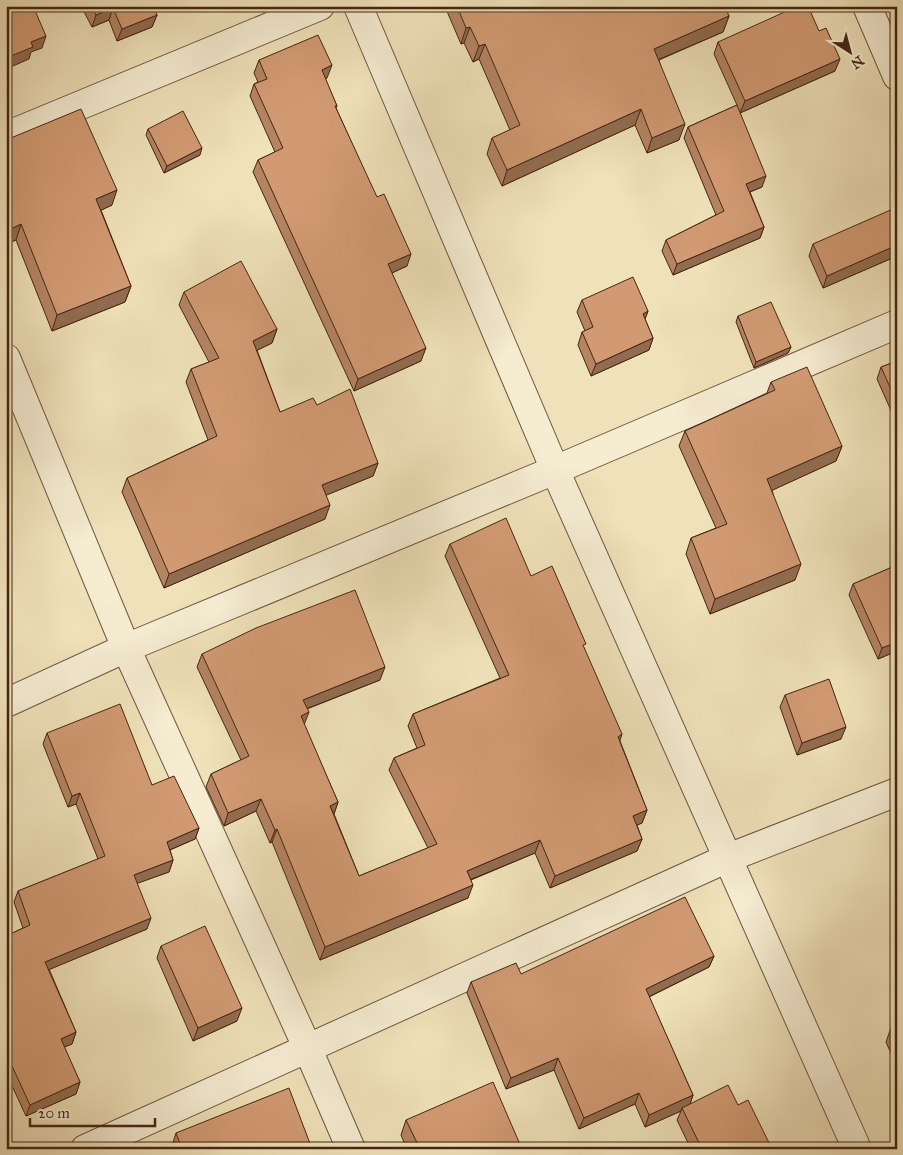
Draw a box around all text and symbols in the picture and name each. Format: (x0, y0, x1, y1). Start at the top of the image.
north arrow (826, 28, 876, 78)
text: N (847, 52, 867, 73)
scale bar (30, 1095, 155, 1127)
text: 20 m (38, 1104, 70, 1122)

